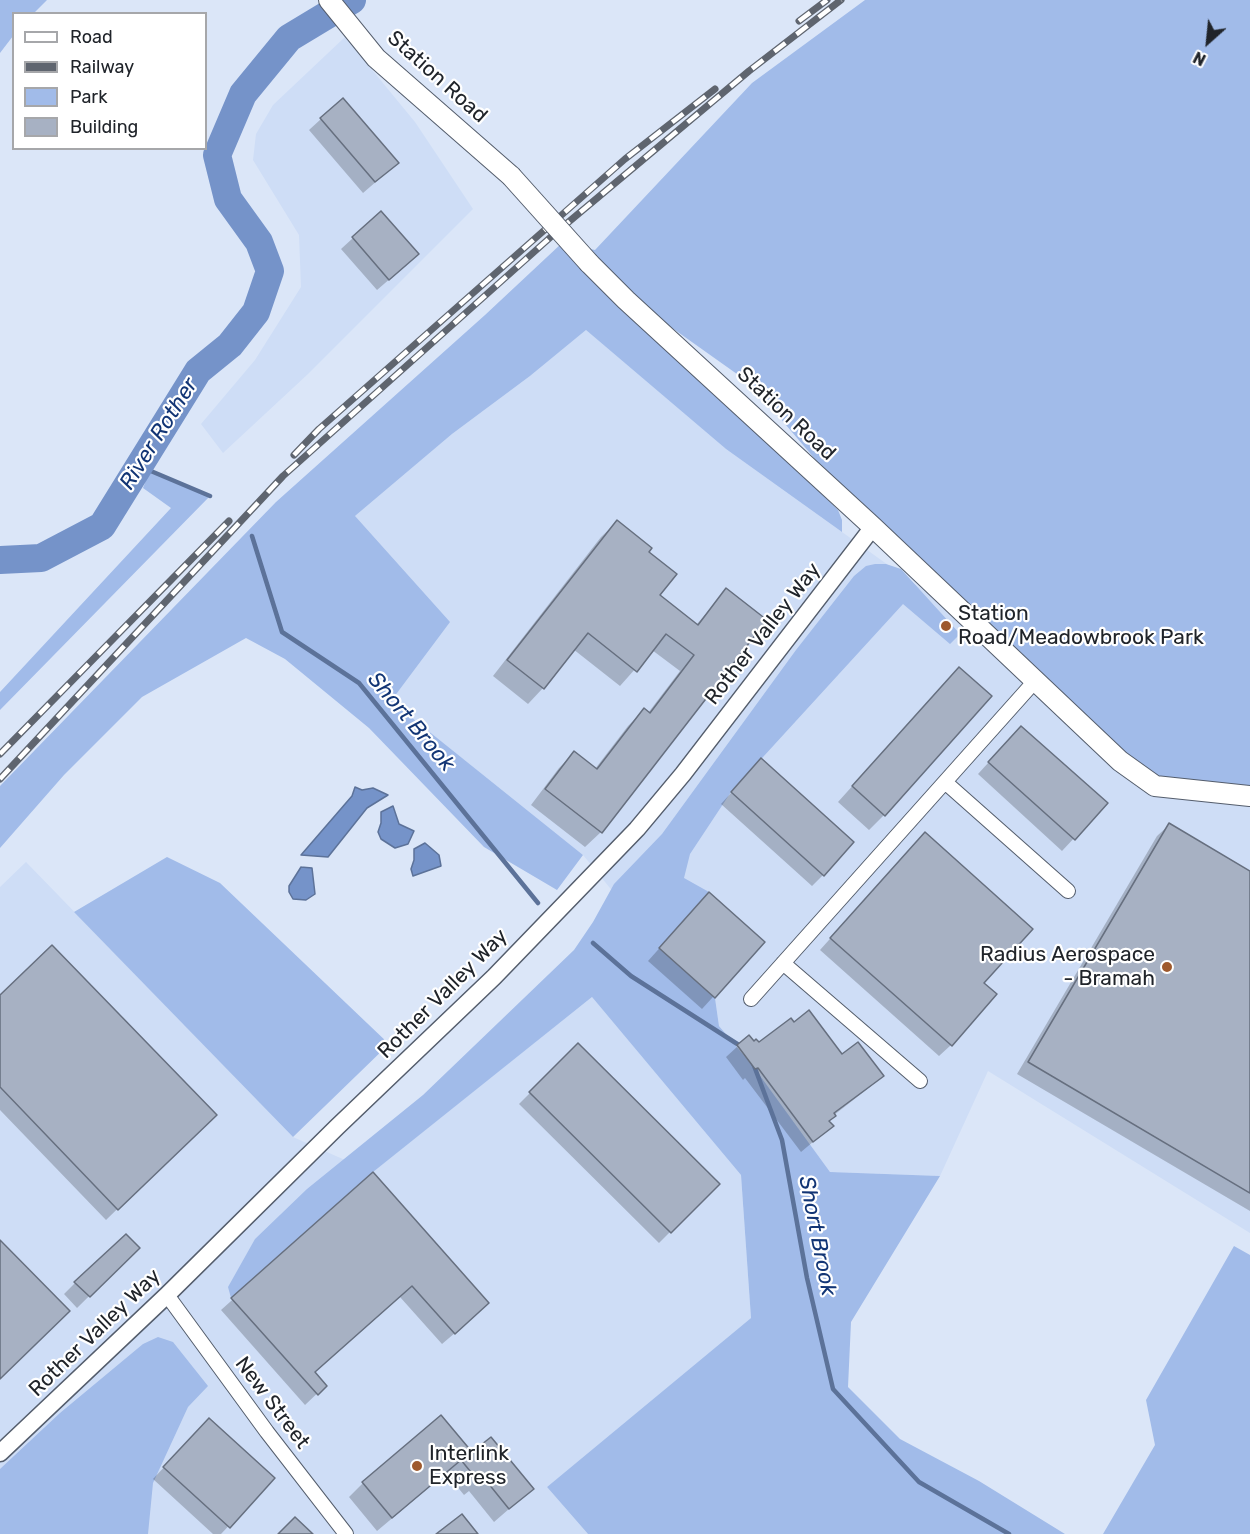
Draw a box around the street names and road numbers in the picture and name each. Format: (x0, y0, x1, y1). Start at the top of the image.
street label: Station Road (382, 26, 492, 128)
street label: Station Road (731, 362, 841, 466)
street label: Rother Valley Way (700, 558, 826, 710)
street label: Rother Valley Way (373, 924, 513, 1064)
street label: Rother Valley Way (24, 1264, 166, 1402)
street label: New Street (229, 1352, 315, 1454)

